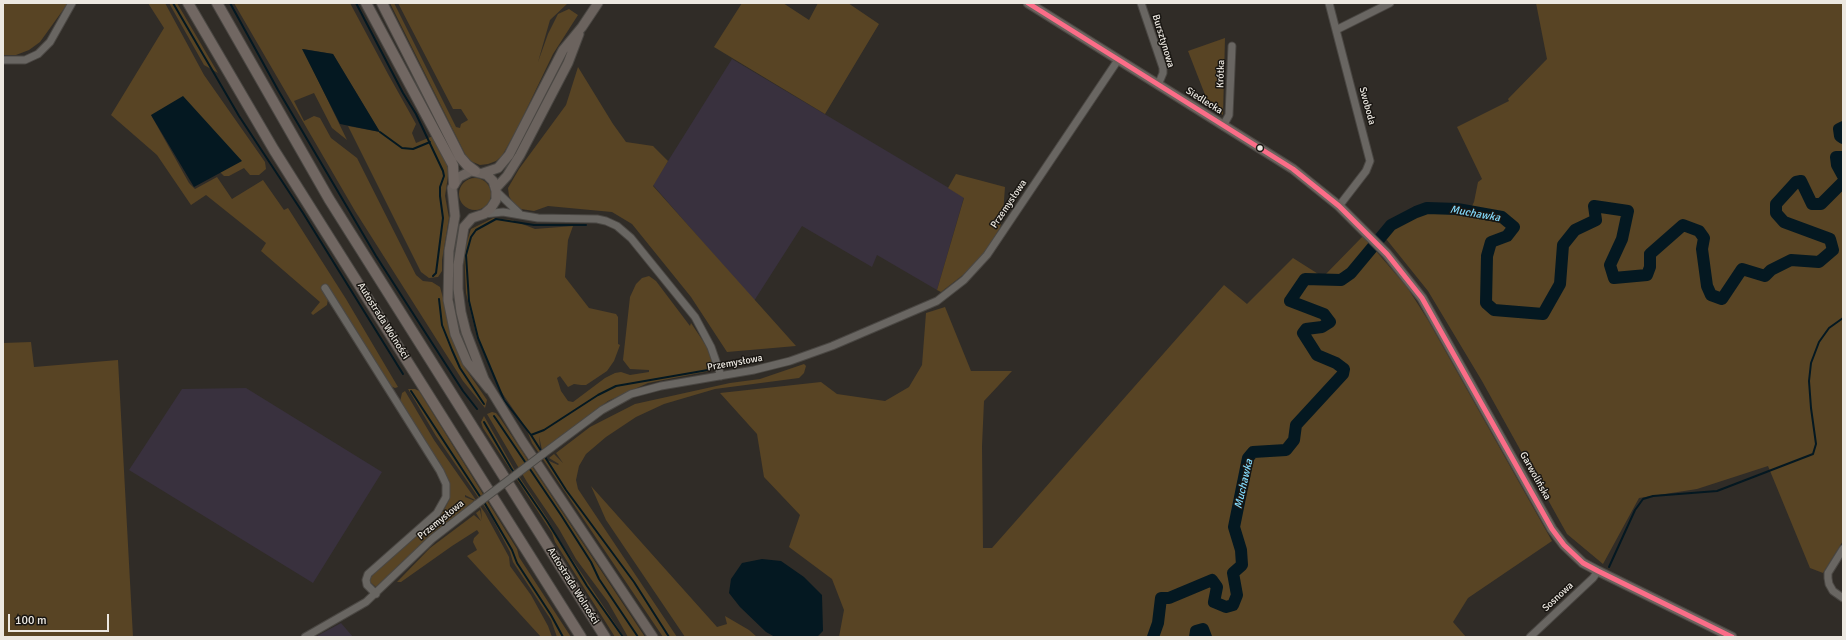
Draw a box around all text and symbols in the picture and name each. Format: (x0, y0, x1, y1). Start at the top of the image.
street label: Bursztynowa (1149, 13, 1177, 69)
street label: Krótka (1215, 60, 1227, 88)
street label: Siedlecka (1183, 85, 1225, 117)
street label: Swoboda (1356, 86, 1378, 126)
unlabelled marker (1255, 143, 1265, 153)
street label: Przemysłowa (988, 177, 1030, 231)
water label: Muchawka (1449, 203, 1501, 225)
street label: Autostrada Wolności (355, 281, 411, 361)
street label: Przemysłowa (706, 352, 764, 374)
street label: Garwolińska (1517, 450, 1553, 502)
water label: Muchawka (1232, 458, 1256, 510)
street label: Przemysłowa (415, 498, 467, 542)
street label: Autostrada Wolności (545, 546, 601, 626)
street label: Sosnowa (1540, 580, 1576, 614)
scale bar (10, 606, 111, 632)
text: 100 m (15, 613, 47, 628)

